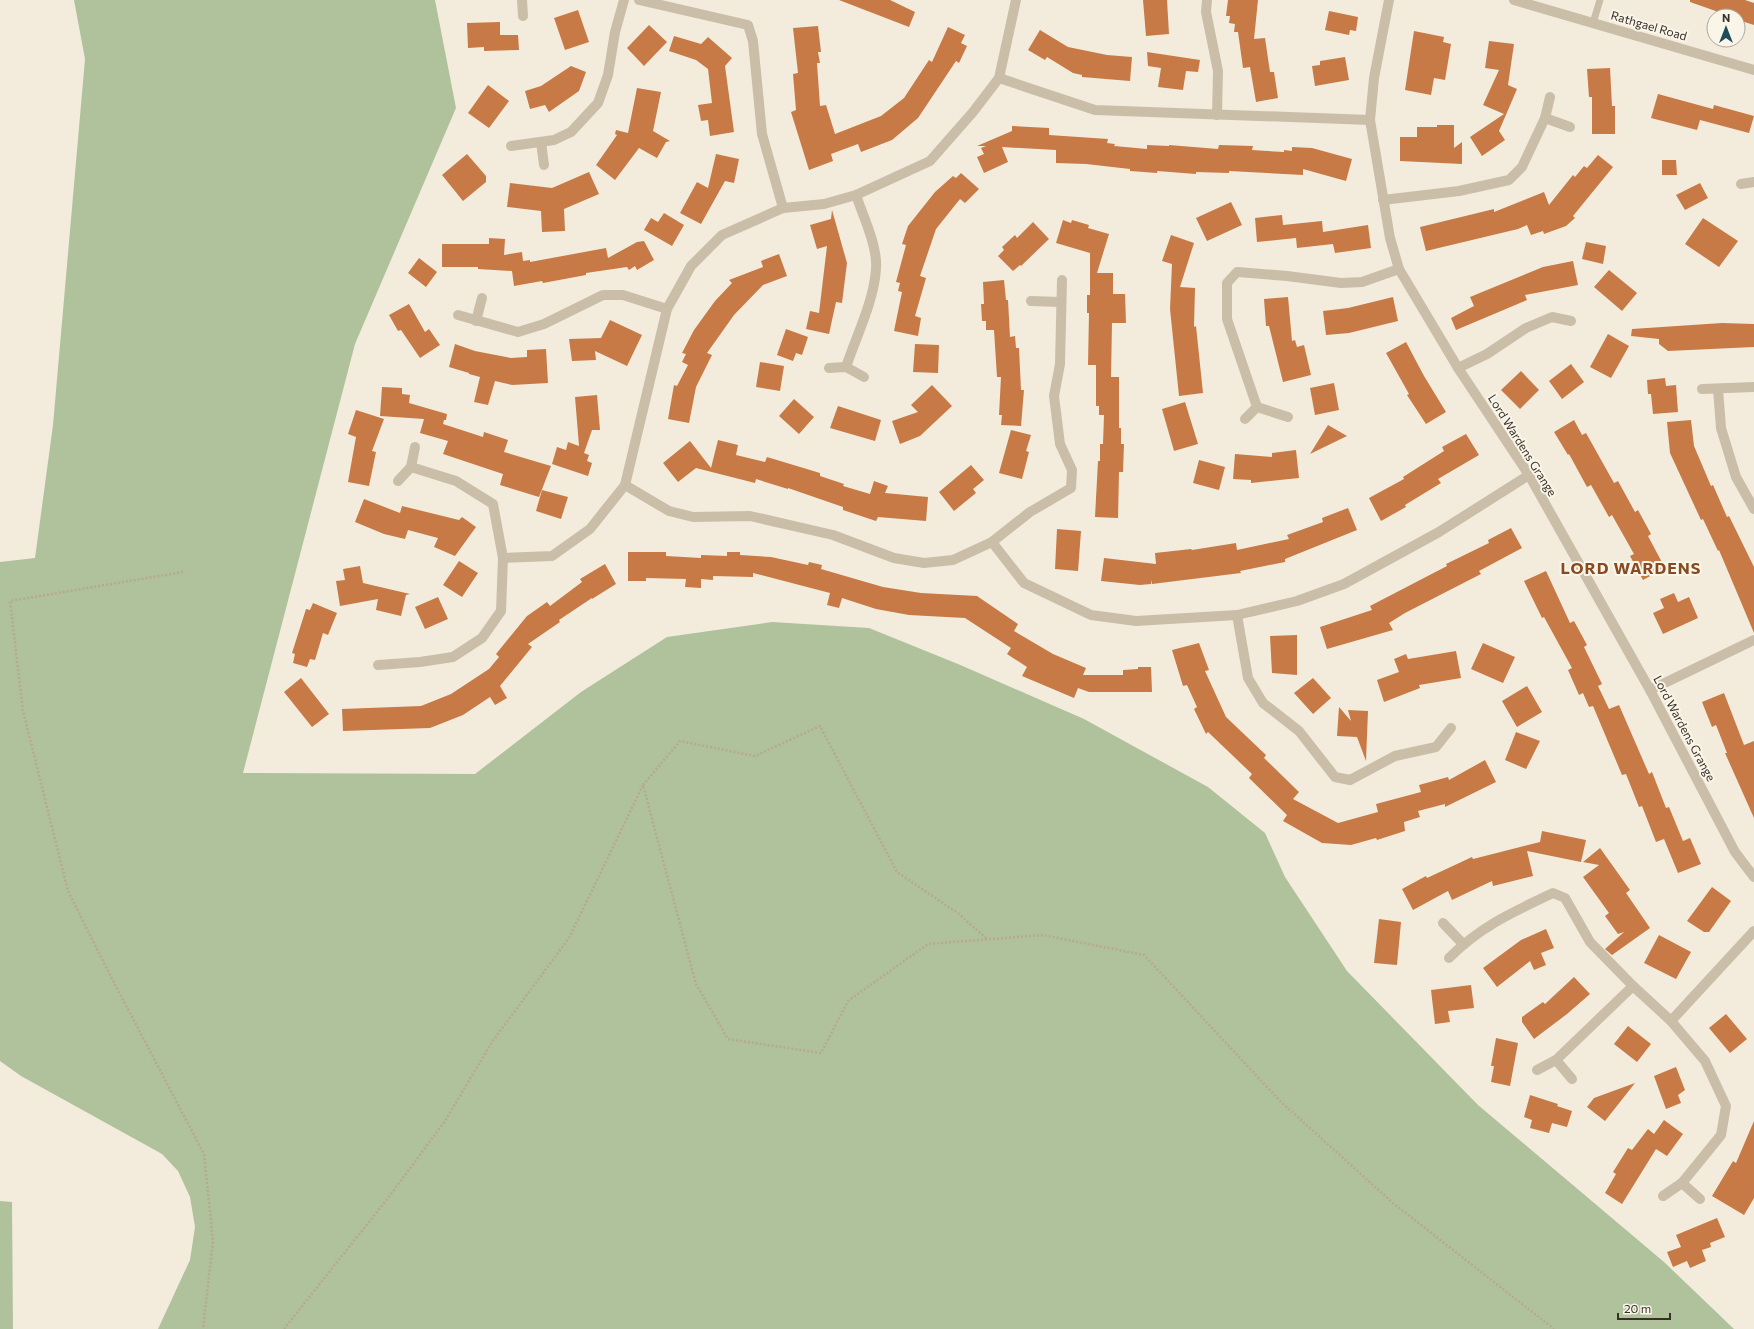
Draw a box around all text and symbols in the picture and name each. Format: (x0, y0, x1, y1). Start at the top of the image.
street label: Rathgael Road (1609, 7, 1689, 43)
north arrow (1706, 8, 1746, 48)
text: N (1722, 11, 1730, 24)
street label: Lord Wardens Grange (1486, 391, 1560, 499)
district label: LORD WARDENS (1561, 558, 1701, 577)
street label: Lord Wardens Grange (1651, 673, 1719, 783)
scale bar (1618, 1295, 1670, 1321)
text: 20 m (1624, 1301, 1651, 1315)

